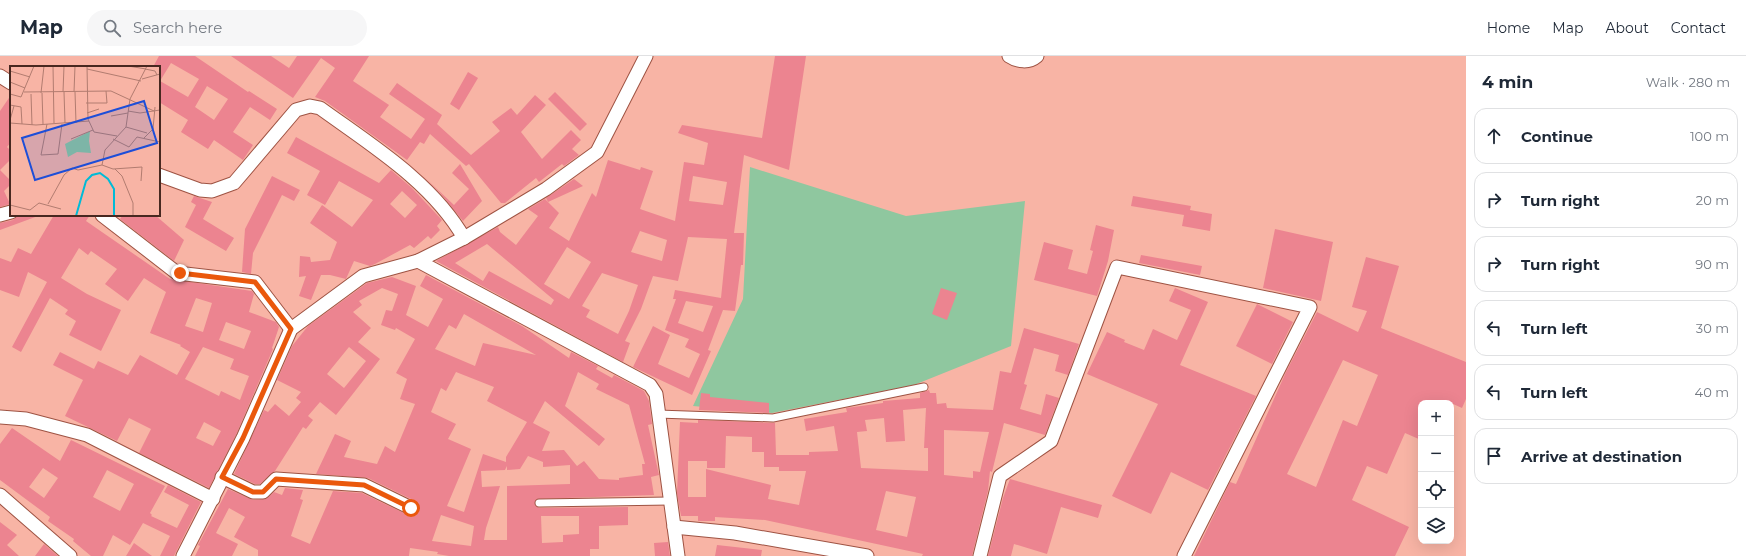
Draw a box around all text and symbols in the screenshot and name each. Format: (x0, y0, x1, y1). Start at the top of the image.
search box (87, 10, 367, 46)
text: Map (20, 16, 63, 39)
icon: search (101, 17, 123, 39)
text: Search here (133, 18, 222, 37)
text: Home (1487, 19, 1530, 37)
text: Map (1552, 19, 1583, 37)
text: About (1605, 19, 1649, 37)
text: Contact (1671, 19, 1726, 37)
inset map (10, 66, 160, 216)
text: 4 min (1482, 72, 1533, 92)
text: Walk · 280 m (1646, 74, 1730, 90)
icon: ahead (1483, 125, 1505, 147)
text: Continue (1521, 127, 1593, 146)
text: 100 m (1690, 128, 1729, 144)
icon: right (1483, 189, 1505, 211)
text: Turn right (1521, 191, 1600, 210)
text: 20 m (1696, 192, 1729, 208)
icon: right (1483, 253, 1505, 275)
text: Turn right (1521, 255, 1600, 274)
text: 90 m (1695, 256, 1729, 272)
route end (171, 264, 189, 282)
icon: left (1483, 317, 1505, 339)
text: Turn left (1521, 319, 1588, 338)
text: 30 m (1696, 320, 1729, 336)
icon: left (1483, 381, 1505, 403)
text: Turn left (1521, 383, 1588, 402)
text: 40 m (1695, 384, 1729, 400)
map controls (1418, 400, 1454, 544)
button: + (1418, 400, 1454, 436)
button: − (1418, 436, 1454, 472)
icon: arrive (1483, 445, 1505, 467)
text: Arrive at destination (1521, 447, 1682, 466)
button: locate (1418, 472, 1454, 508)
route start (402, 499, 420, 517)
button: layers (1418, 508, 1454, 544)

